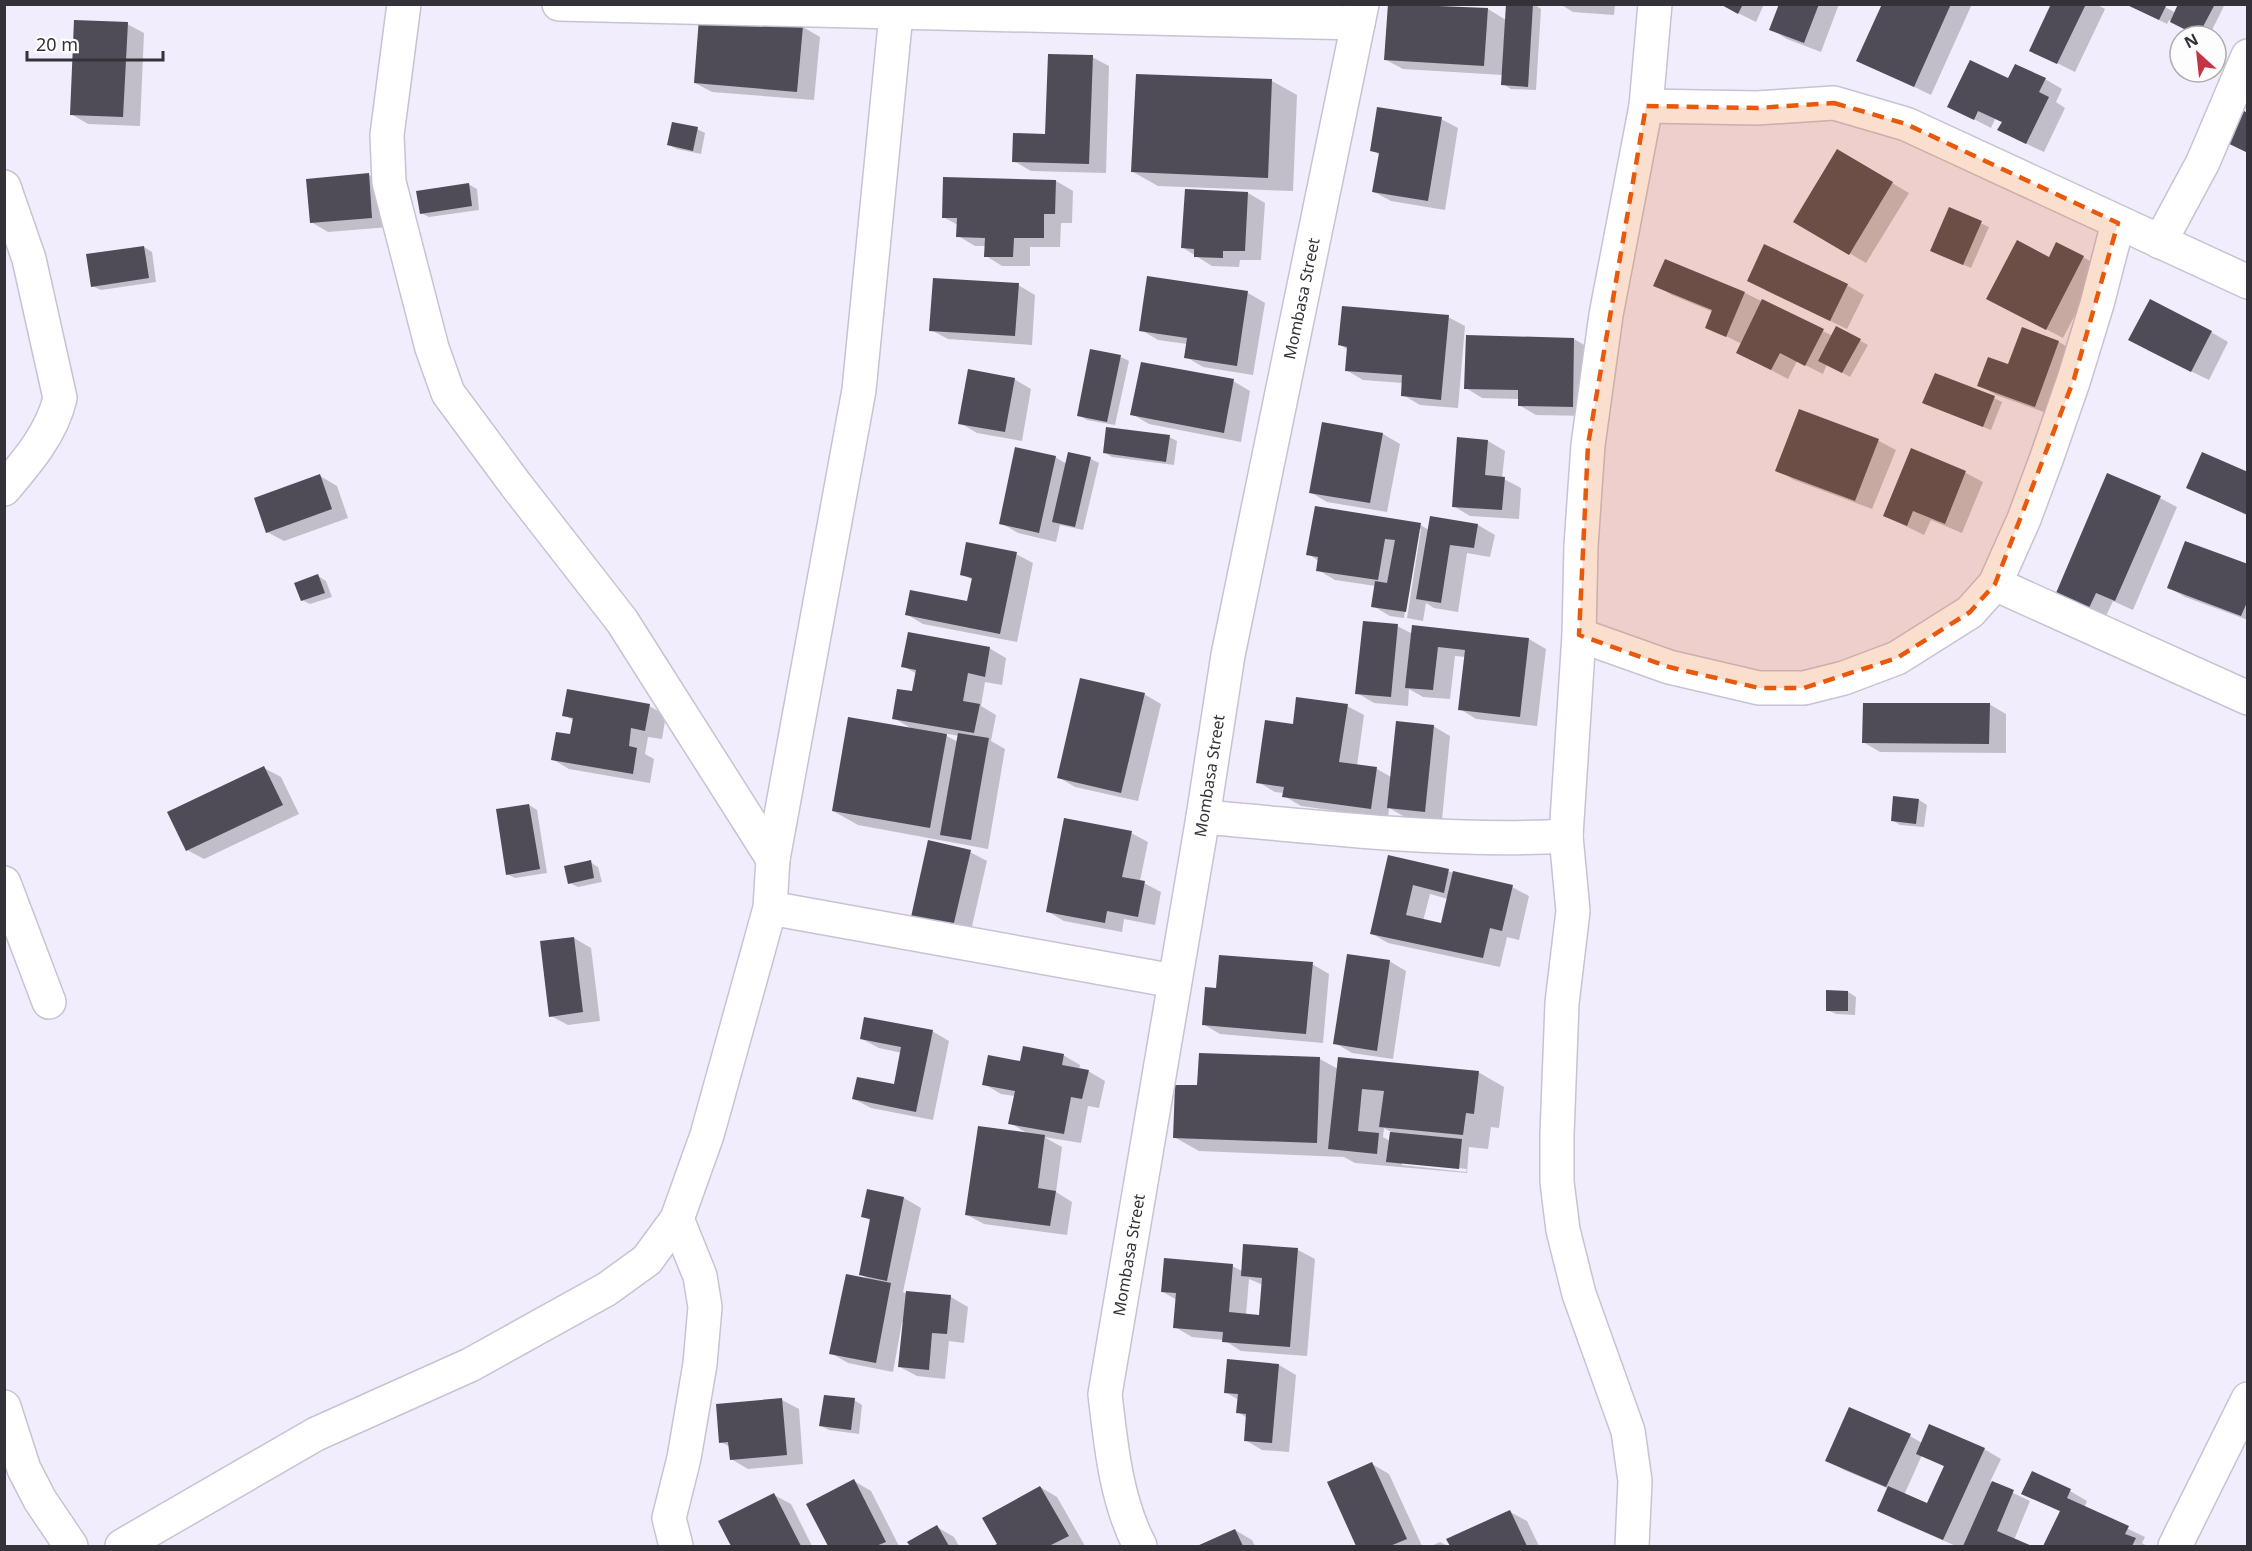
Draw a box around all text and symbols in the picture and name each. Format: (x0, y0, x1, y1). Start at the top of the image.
scale bar (27, 24, 164, 62)
north arrow (2168, 24, 2228, 84)
text: N (2180, 28, 2202, 53)
text: 20 m (36, 32, 78, 56)
street label: Mombasa Street (1278, 236, 1325, 361)
street label: Mombasa Street (1189, 713, 1230, 838)
street label: Mombasa Street (1107, 1192, 1150, 1318)

